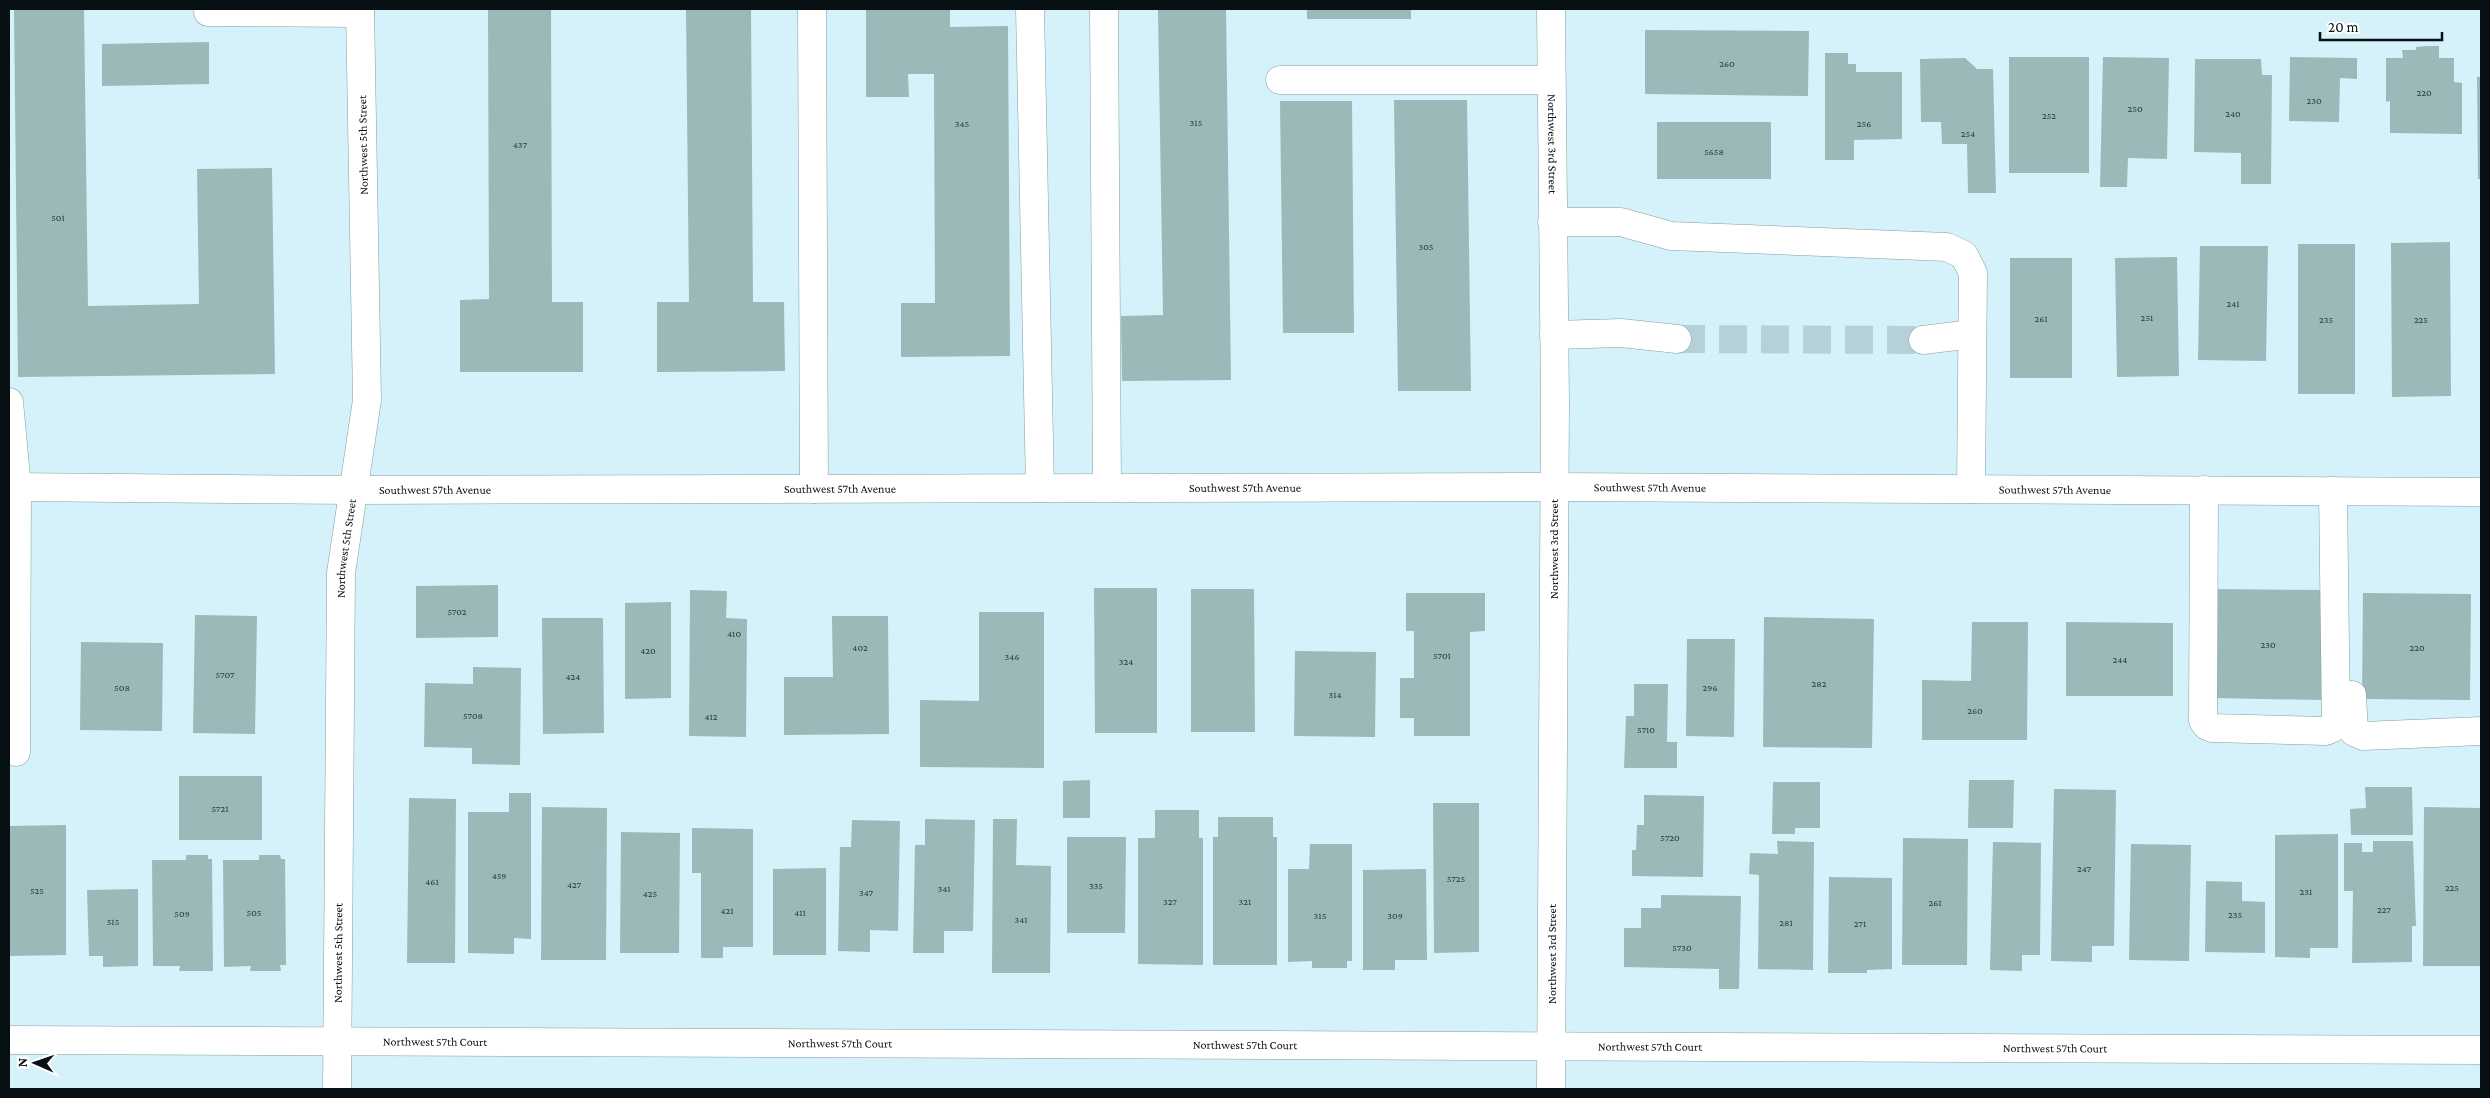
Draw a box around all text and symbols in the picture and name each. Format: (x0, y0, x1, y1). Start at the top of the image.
scale bar (2320, 10, 2442, 42)
text: 20 m (2328, 19, 2359, 35)
house number: 260 (1719, 58, 1735, 69)
house number: 220 (2416, 87, 2432, 98)
street label: Northwest 5th Street (355, 94, 371, 195)
street label: Northwest 3rd Street (1545, 94, 1560, 195)
house number: 230 (2306, 95, 2322, 106)
house number: 250 (2127, 103, 2143, 114)
house number: 240 (2225, 108, 2241, 119)
house number: 252 (2042, 110, 2056, 121)
house number: 315 (1190, 117, 1203, 128)
house number: 345 (955, 118, 970, 129)
house number: 256 (1857, 118, 1871, 129)
house number: 254 (1961, 128, 1975, 139)
house number: 437 (513, 139, 528, 150)
house number: 5658 (1704, 146, 1724, 157)
house number: 501 (51, 212, 65, 223)
house number: 305 (1418, 241, 1434, 252)
house number: 241 (2226, 298, 2240, 309)
house number: 251 (2141, 312, 2153, 323)
house number: 261 (2034, 313, 2048, 324)
house number: 235 (2319, 314, 2333, 325)
house number: 225 (2414, 314, 2428, 325)
street label: Southwest 57th Avenue (1594, 480, 1706, 495)
street label: Southwest 57th Avenue (1189, 481, 1301, 495)
street label: Southwest 57th Avenue (784, 482, 896, 496)
street label: Southwest 57th Avenue (1999, 482, 2111, 497)
street label: Southwest 57th Avenue (379, 483, 491, 497)
street label: Northwest 5th Street (334, 497, 359, 598)
street label: Northwest 3rd Street (1547, 498, 1561, 599)
house number: 5702 (447, 606, 467, 617)
house number: 410 (727, 628, 741, 639)
house number: 230 (2260, 639, 2276, 650)
house number: 402 (852, 642, 868, 653)
house number: 220 (2409, 642, 2425, 653)
house number: 420 (640, 645, 656, 656)
house number: 5701 (1433, 650, 1451, 661)
house number: 346 (1005, 651, 1019, 662)
house number: 244 (2113, 654, 2127, 665)
house number: 324 (1119, 656, 1133, 667)
house number: 5707 (216, 669, 235, 680)
house number: 424 (566, 671, 580, 682)
house number: 282 (1812, 678, 1827, 689)
house number: 508 (114, 682, 130, 693)
house number: 296 (1703, 682, 1717, 693)
house number: 314 (1328, 689, 1342, 700)
house number: 260 (1967, 705, 1983, 716)
house number: 5708 (463, 710, 483, 721)
house number: 412 (704, 711, 718, 722)
house number: 5710 (1637, 724, 1655, 735)
house number: 5721 (211, 803, 229, 814)
house number: 5720 (1660, 832, 1680, 843)
house number: 247 (2077, 863, 2092, 874)
house number: 459 (492, 870, 506, 881)
house number: 5725 (1447, 873, 1466, 884)
house number: 461 (425, 876, 439, 887)
house number: 427 (567, 879, 582, 890)
house number: 335 (1089, 880, 1103, 891)
house number: 225 (2445, 882, 2459, 893)
house number: 341 (937, 883, 951, 894)
house number: 525 (30, 885, 44, 896)
house number: 231 (2300, 886, 2312, 897)
house number: 347 (859, 887, 874, 898)
house number: 425 (643, 888, 658, 899)
house number: 327 (1163, 896, 1177, 907)
house number: 321 (1239, 896, 1251, 907)
house number: 261 (1928, 897, 1942, 908)
street label: Northwest 5th Street (331, 902, 345, 1003)
street label: Northwest 3rd Street (1545, 903, 1559, 1004)
house number: 227 (2377, 904, 2391, 915)
house number: 421 (720, 905, 734, 916)
house number: 505 (246, 907, 262, 918)
house number: 411 (794, 907, 806, 918)
house number: 509 (174, 908, 190, 919)
house number: 235 (2228, 909, 2242, 920)
house number: 315 (1314, 910, 1327, 921)
house number: 309 (1387, 910, 1403, 921)
house number: 341 (1014, 914, 1028, 925)
house number: 515 (107, 916, 120, 927)
house number: 281 (1779, 917, 1793, 928)
house number: 271 (1854, 918, 1866, 929)
house number: 5730 (1672, 942, 1692, 953)
street label: Northwest 57th Court (383, 1035, 488, 1049)
street label: Northwest 57th Court (788, 1036, 893, 1051)
north arrow (10, 1038, 60, 1088)
street label: Northwest 57th Court (1193, 1038, 1298, 1052)
street label: Northwest 57th Court (1598, 1039, 1703, 1054)
street label: Northwest 57th Court (2003, 1041, 2108, 1055)
text: N (14, 1057, 30, 1068)

